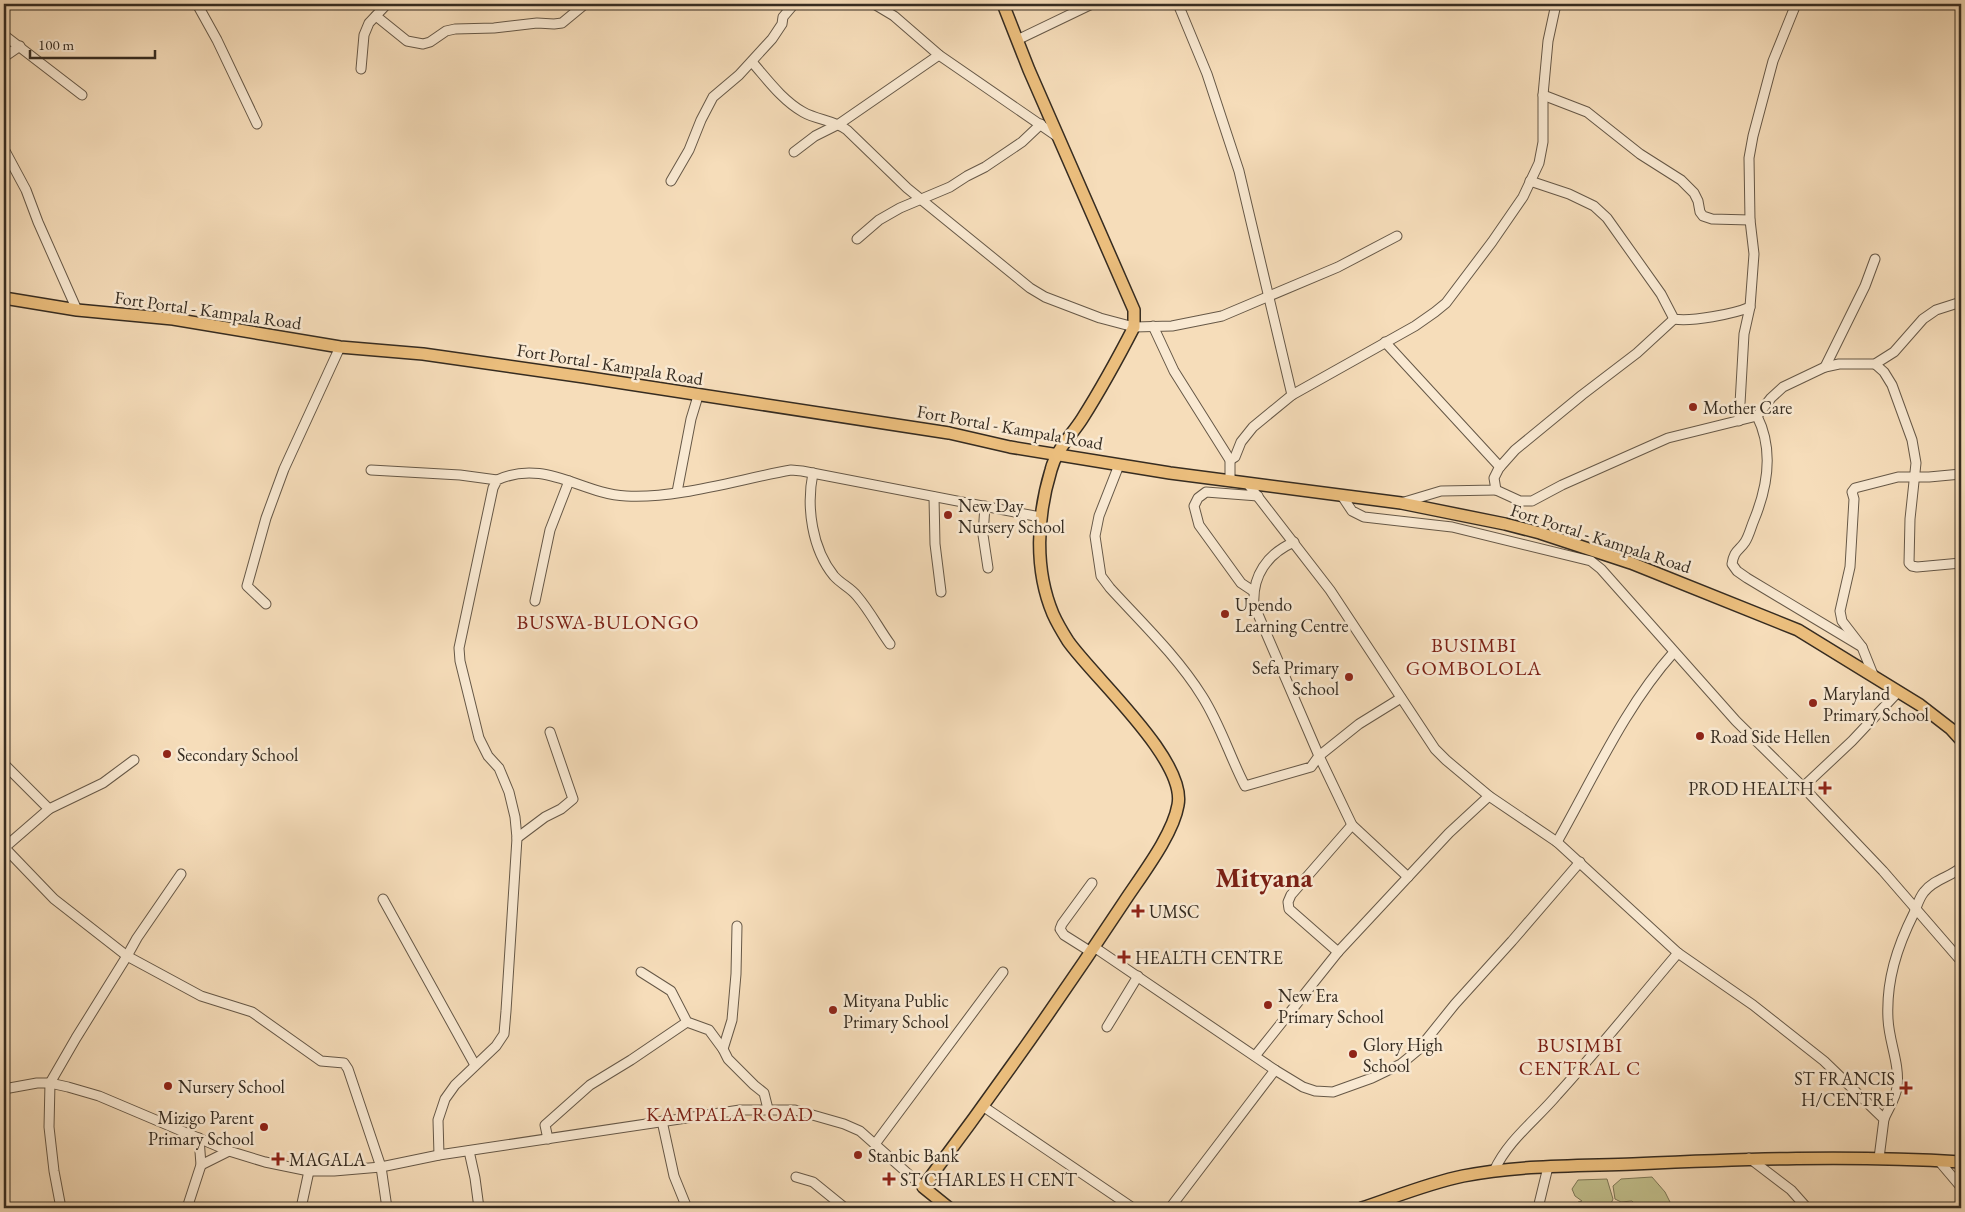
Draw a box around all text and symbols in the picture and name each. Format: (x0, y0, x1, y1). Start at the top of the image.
scale bar (30, 28, 155, 60)
text: 100 m (38, 35, 75, 54)
street label: Fort Portal - Kampala Road (113, 285, 304, 335)
street label: Fort Portal - Kampala Road (515, 338, 706, 390)
place label: Mother Care (1703, 396, 1792, 419)
street label: Fort Portal - Kampala Road (915, 399, 1106, 455)
marker: Mother Care (1687, 401, 1699, 413)
place label: New Day Nursery School (958, 494, 1065, 538)
street label: Fort Portal - Kampala Road (1508, 498, 1695, 578)
marker: New Day Nursery School (942, 509, 954, 521)
place label: Upendo Learning Centre (1235, 593, 1349, 637)
marker: Upendo Learning Centre (1219, 608, 1231, 620)
district label: BUSWA-BULONGO (517, 609, 699, 635)
district label: BUSIMBI GOMBOLOLA (1406, 632, 1542, 681)
place label: Sefa Primary School (1252, 656, 1339, 700)
marker: Sefa Primary School (1343, 671, 1355, 683)
place label: Maryland Primary School (1823, 682, 1929, 726)
marker: Maryland Primary School (1807, 697, 1819, 709)
place label: Road Side Hellen (1710, 725, 1831, 748)
marker: Road Side Hellen (1694, 730, 1706, 742)
place label: Secondary School (177, 743, 298, 766)
marker: Secondary School (161, 748, 173, 760)
place label: PROD HEALTH (1688, 777, 1814, 800)
marker: PROD HEALTH (1818, 781, 1832, 795)
district label: Mityana (1215, 859, 1314, 895)
place label: UMSC (1149, 900, 1200, 923)
marker: UMSC (1131, 904, 1145, 918)
place label: HEALTH CENTRE (1135, 946, 1283, 969)
marker: HEALTH CENTRE (1117, 950, 1131, 964)
place label: New Era Primary School (1278, 984, 1384, 1028)
place label: Mityana Public Primary School (843, 989, 949, 1033)
marker: New Era Primary School (1262, 999, 1274, 1011)
marker: Mityana Public Primary School (827, 1004, 839, 1016)
district label: BUSIMBI CENTRAL C (1519, 1032, 1641, 1081)
place label: Glory High School (1363, 1033, 1443, 1077)
marker: Glory High School (1347, 1048, 1359, 1060)
place label: ST FRANCIS H/CENTRE (1794, 1067, 1895, 1111)
place label: Nursery School (178, 1075, 285, 1098)
marker: Nursery School (162, 1080, 174, 1092)
marker: ST FRANCIS H/CENTRE (1899, 1081, 1913, 1095)
district label: KAMPALA ROAD (646, 1101, 814, 1127)
place label: Mizigo Parent Primary School (148, 1106, 254, 1150)
marker: Mizigo Parent Primary School (258, 1121, 270, 1133)
place label: Stanbic Bank (868, 1144, 960, 1167)
place label: MAGALA (289, 1148, 366, 1171)
marker: Stanbic Bank (852, 1149, 864, 1161)
marker: MAGALA (271, 1152, 285, 1166)
place label: ST CHARLES H CENT (900, 1168, 1078, 1191)
marker: ST CHARLES H CENT (882, 1172, 896, 1186)

